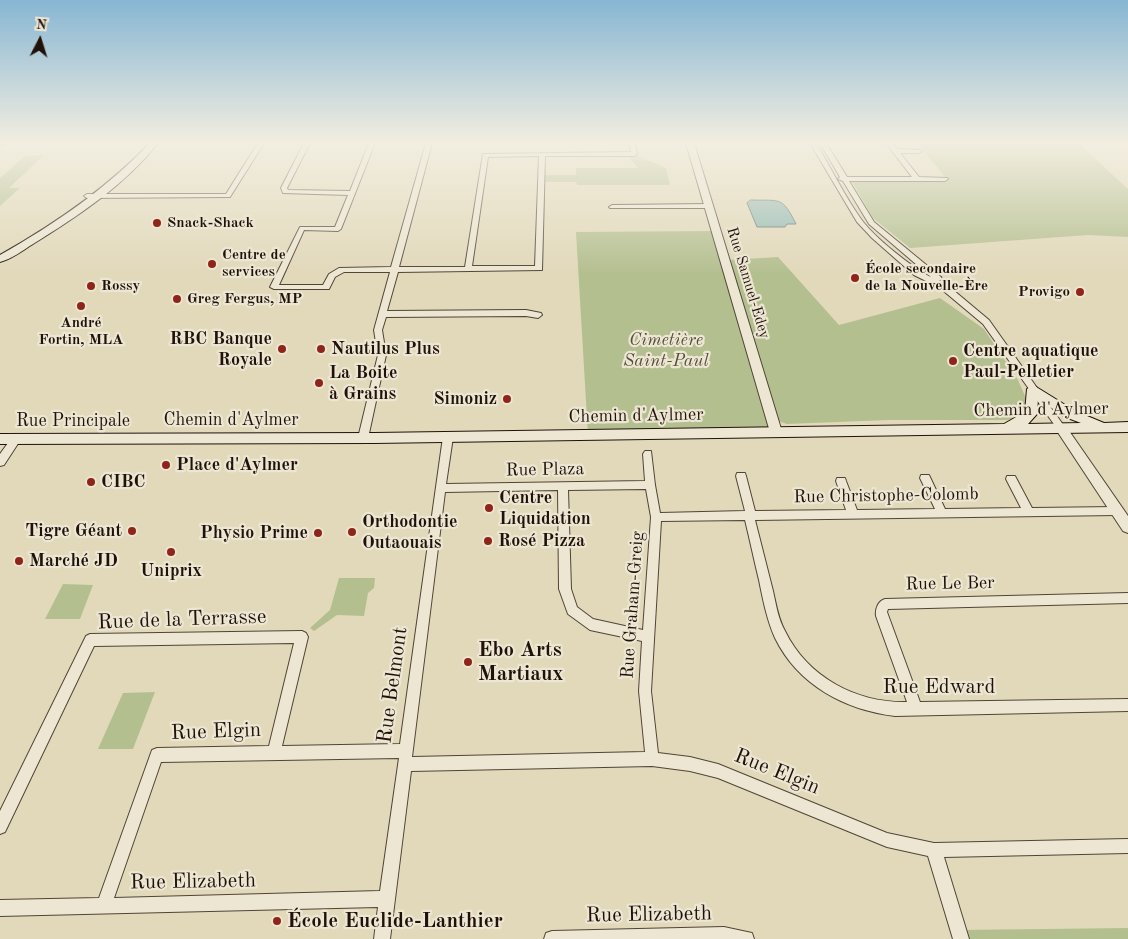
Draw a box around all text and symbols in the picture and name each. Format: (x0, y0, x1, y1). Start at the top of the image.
north arrow (15, 15, 65, 65)
text: N (35, 18, 47, 32)
place label: Snack-Shack (167, 214, 254, 232)
marker: Snack-Shack (151, 217, 163, 229)
street label: Rue Samuel-Edey (722, 225, 774, 341)
place label: Centre de services (222, 246, 286, 281)
marker: Centre de services (206, 258, 218, 270)
place label: École secondaire de la Nouvelle-Ère (865, 260, 988, 295)
marker: École secondaire de la Nouvelle-Ère (849, 272, 861, 284)
place label: Rossy (101, 277, 140, 295)
marker: Rossy (85, 280, 97, 292)
place label: Provigo (1018, 283, 1070, 301)
marker: Provigo (1074, 286, 1086, 298)
place label: Greg Fergus, MP (187, 290, 302, 308)
marker: Greg Fergus, MP (171, 293, 183, 305)
marker: André Fortin, MLA (75, 300, 87, 312)
place label: André Fortin, MLA (39, 314, 123, 349)
place label: RBC Banque Royale (169, 328, 272, 370)
park label: Cimetière Saint-Paul (623, 329, 709, 372)
place label: Nautilus Plus (331, 338, 440, 360)
place label: Centre aquatique Paul-Pelletier (963, 340, 1099, 382)
marker: RBC Banque Royale (276, 343, 288, 355)
marker: Nautilus Plus (315, 343, 327, 355)
marker: Centre aquatique Paul-Pelletier (947, 355, 959, 367)
place label: La Boite à Grains (329, 362, 397, 404)
marker: La Boite à Grains (313, 377, 325, 389)
place label: Simoniz (433, 388, 497, 410)
marker: Simoniz (501, 393, 513, 405)
street label: Chemin d'Aylmer (973, 398, 1109, 422)
street label: Chemin d'Aylmer (568, 404, 704, 428)
street label: Chemin d'Aylmer (163, 409, 299, 431)
street label: Rue Principale (16, 410, 130, 432)
place label: Place d'Aylmer (176, 454, 298, 476)
marker: Place d'Aylmer (160, 459, 172, 471)
street label: Rue Plaza (506, 459, 584, 481)
place label: CIBC (101, 471, 145, 493)
marker: CIBC (85, 476, 97, 488)
street label: Rue Christophe-Colomb (793, 484, 979, 508)
place label: Centre Liquidation (499, 487, 591, 530)
marker: Centre Liquidation (483, 502, 495, 514)
place label: Orthodontie Outaouais (362, 511, 457, 554)
place label: Tigre Géant (25, 520, 122, 542)
place label: Physio Prime (200, 522, 308, 544)
marker: Tigre Géant (126, 525, 138, 537)
marker: Orthodontie Outaouais (346, 526, 358, 538)
marker: Physio Prime (312, 527, 324, 539)
place label: Rosé Pizza (498, 530, 585, 552)
street label: Rue Graham-Greig (617, 530, 649, 680)
marker: Rosé Pizza (482, 535, 494, 547)
marker: Uniprix (165, 546, 177, 558)
place label: Marché JD (29, 550, 118, 572)
marker: Marché JD (13, 555, 25, 567)
place label: Uniprix (140, 560, 202, 582)
street label: Rue Le Ber (905, 572, 995, 596)
street label: Rue de la Terrasse (97, 604, 267, 636)
street label: Rue Belmont (372, 625, 414, 745)
place label: Ebo Arts Martiaux (478, 637, 563, 687)
marker: Ebo Arts Martiaux (462, 656, 474, 668)
street label: Rue Edward (883, 674, 995, 700)
street label: Rue Elgin (170, 718, 262, 746)
street label: Rue Elgin (730, 743, 824, 801)
street label: Rue Elizabeth (130, 868, 256, 896)
street label: Rue Elizabeth (586, 901, 712, 929)
place label: École Euclide-Lanthier (287, 908, 503, 934)
marker: École Euclide-Lanthier (271, 915, 283, 927)

